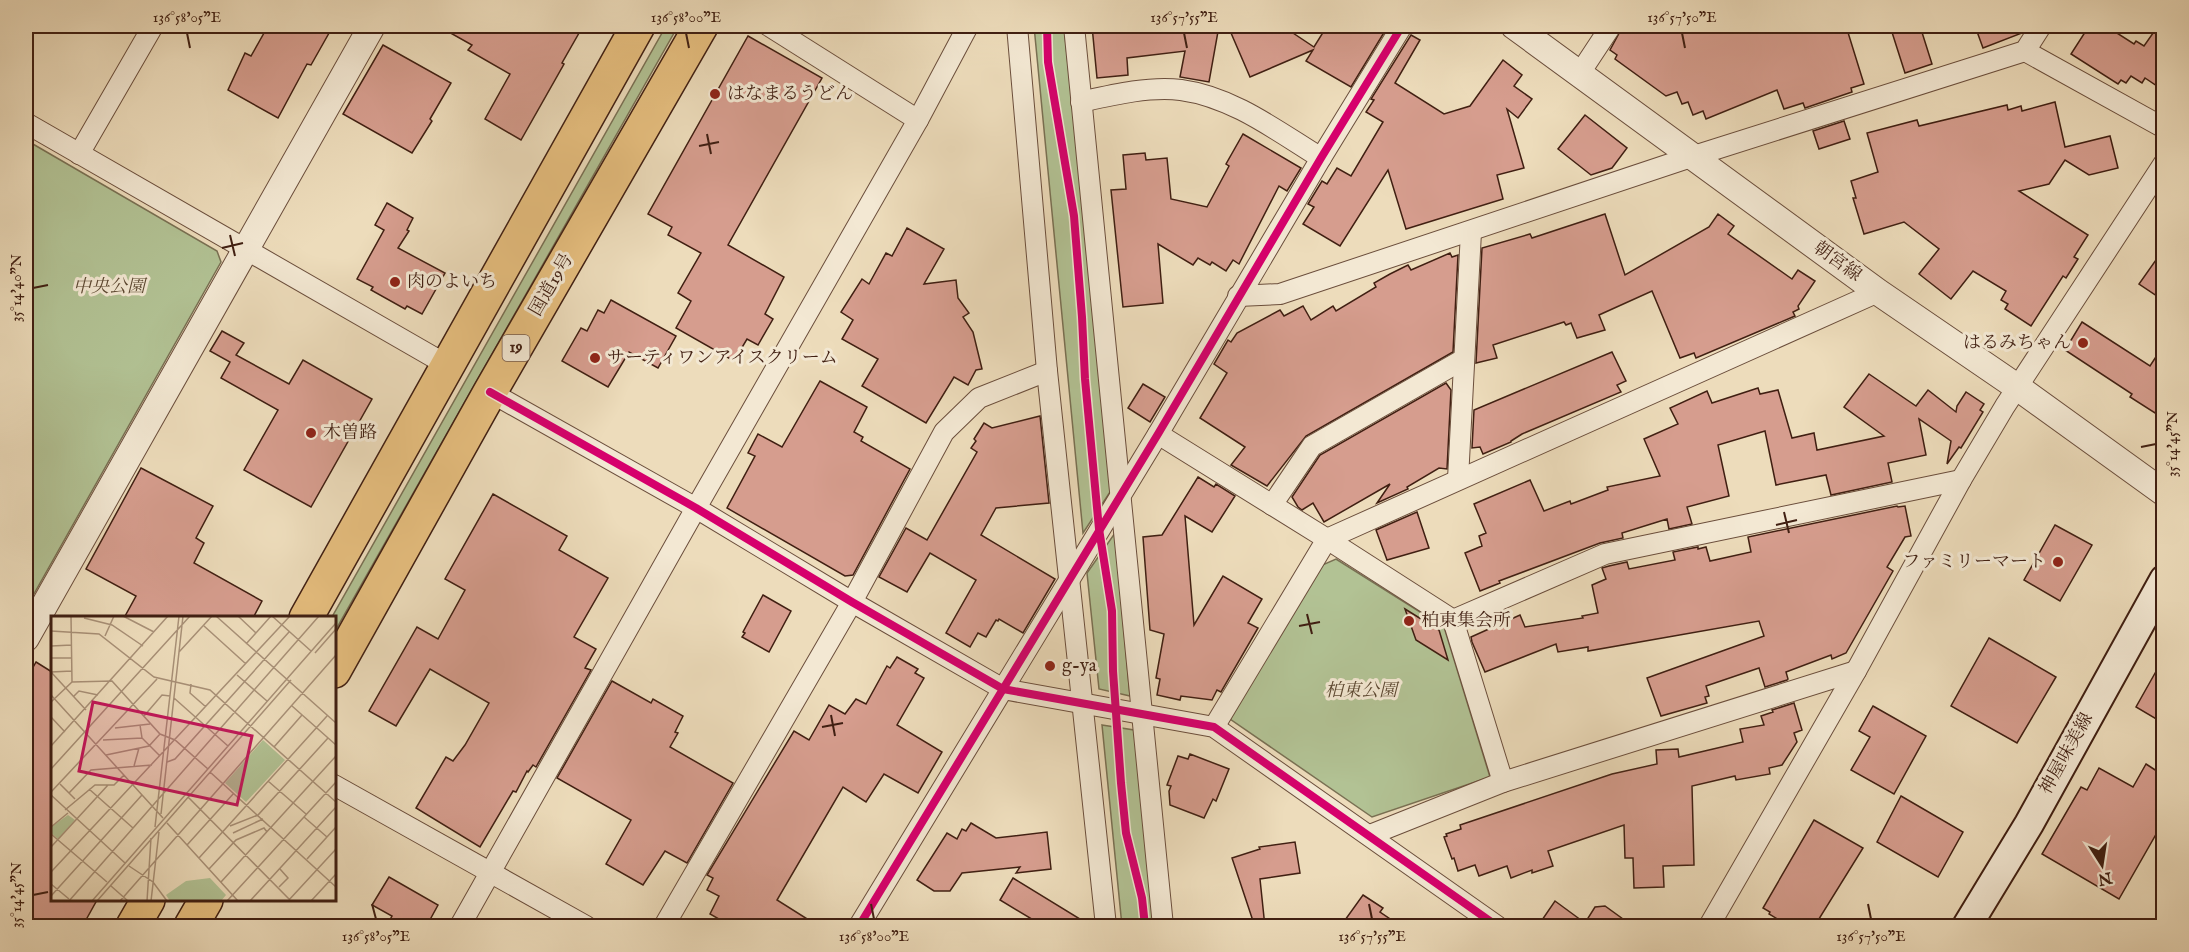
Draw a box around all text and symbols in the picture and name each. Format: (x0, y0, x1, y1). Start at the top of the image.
text: 136°58'05"E (153, 8, 221, 27)
text: 136°58'00"E (651, 8, 721, 27)
text: 136°57'55"E (1150, 8, 1218, 27)
text: 136°57'50"E (1647, 8, 1717, 27)
place label: はなまるうどん (727, 83, 853, 106)
marker: はなまるうどん (708, 87, 722, 101)
street label: 朝宮線 (1808, 237, 1866, 287)
street label: 国道19号 (525, 250, 579, 320)
text: 35°14'40"N (7, 254, 26, 322)
place label: 肉のよいち (407, 271, 497, 294)
marker: 肉のよいち (388, 275, 402, 289)
park label: 中央公園 (73, 276, 148, 299)
place label: はるみちゃん (1963, 332, 2071, 355)
road number: 19 (502, 335, 530, 361)
marker: はるみちゃん (2076, 336, 2090, 350)
place label: サーティワンアイスクリーム (607, 347, 838, 370)
marker: サーティワンアイスクリーム (588, 351, 602, 365)
text: 35°14'45"N (2163, 411, 2182, 477)
place label: 木曽路 (323, 422, 377, 445)
marker: 木曽路 (304, 426, 318, 440)
place label: ファミリーマート (1902, 551, 2046, 574)
marker: ファミリーマート (2051, 555, 2065, 569)
place label: 柏東集会所 (1421, 610, 1511, 633)
marker: 柏東集会所 (1402, 614, 1416, 628)
inset map (51, 616, 336, 901)
place label: g-ya (1062, 655, 1097, 678)
marker: g-ya (1043, 659, 1057, 673)
park label: 柏東公園 (1325, 680, 1400, 703)
street label: 神屋味美線 (2035, 709, 2099, 799)
north arrow (2072, 835, 2132, 895)
text: 35°14'45"N (7, 862, 26, 928)
text: N (2096, 866, 2115, 889)
text: 136°58'05"E (342, 927, 410, 946)
text: 136°58'00"E (839, 927, 909, 946)
text: 136°57'55"E (1338, 927, 1406, 946)
text: 136°57'50"E (1836, 927, 1906, 946)

